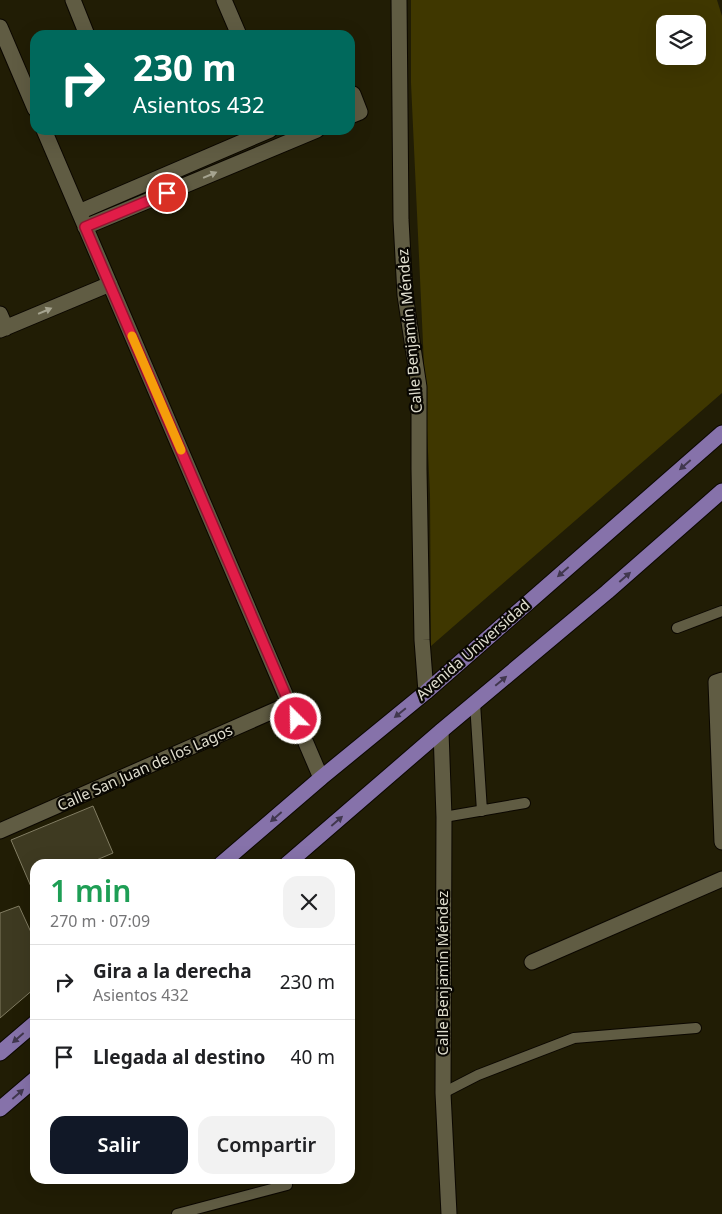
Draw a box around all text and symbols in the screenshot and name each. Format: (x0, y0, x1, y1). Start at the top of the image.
map controls (656, 15, 706, 65)
button: layers (656, 15, 706, 65)
text: 230 m (133, 44, 236, 91)
icon: right (50, 50, 115, 115)
text: Asientos 432 (133, 89, 265, 119)
one-way arrow (203, 170, 217, 178)
pin (146, 172, 188, 214)
icon: arrive (153, 179, 181, 207)
street label: Calle Benjamín Méndez (392, 248, 426, 414)
one-way arrow (38, 307, 52, 315)
one-way arrow (680, 459, 692, 471)
one-way arrow (557, 566, 569, 577)
one-way arrow (618, 571, 631, 582)
street label: Avenida Universidad (411, 594, 533, 704)
one-way arrow (494, 676, 507, 687)
position arrow (269, 692, 321, 744)
one-way arrow (394, 707, 407, 718)
street label: Calle San Juan de los Lagos (54, 719, 236, 815)
one-way arrow (270, 811, 282, 823)
one-way arrow (330, 815, 343, 826)
text: 1 min (50, 870, 131, 911)
button: close (283, 876, 335, 928)
street label: Calle Benjamín Méndez (432, 891, 452, 1055)
text: 270 m · 07:09 (50, 910, 150, 932)
text: Gira a la derecha (93, 958, 252, 984)
icon: right (50, 968, 78, 996)
text: 230 m (280, 969, 335, 995)
text: Asientos 432 (93, 984, 189, 1006)
one-way arrow (11, 1033, 24, 1044)
icon: arrive (50, 1043, 78, 1071)
text: Llegada al destino (93, 1044, 265, 1070)
text: 40 m (291, 1044, 335, 1070)
one-way arrow (11, 1089, 24, 1100)
button: Salir (50, 1116, 188, 1174)
button: Compartir (198, 1116, 335, 1174)

